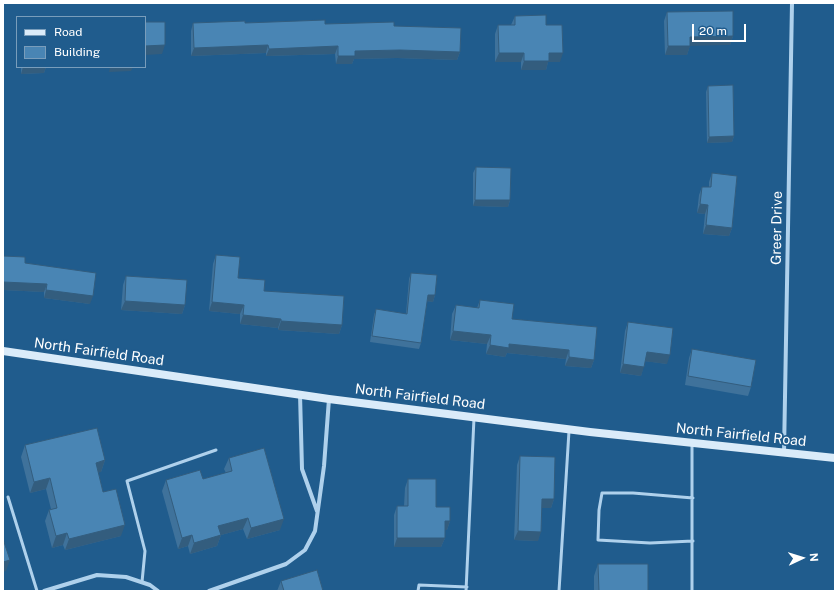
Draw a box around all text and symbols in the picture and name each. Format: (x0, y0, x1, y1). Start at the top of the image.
legend (16, 16, 146, 68)
scale bar (694, 16, 748, 42)
text: 20 m (699, 24, 727, 38)
text: Road (54, 25, 82, 39)
text: Building (54, 45, 100, 59)
street label: Greer Drive (768, 191, 786, 265)
street label: North Fairfield Road (33, 335, 165, 369)
street label: North Fairfield Road (354, 381, 486, 413)
street label: North Fairfield Road (675, 420, 807, 450)
north arrow (782, 538, 822, 578)
text: N (808, 552, 820, 562)

